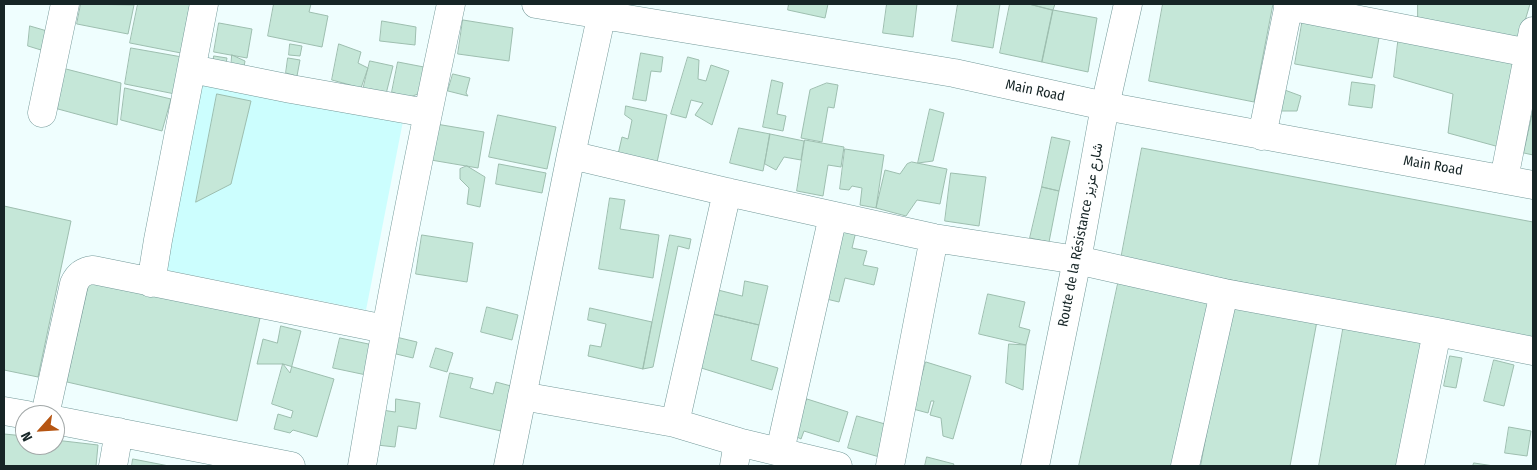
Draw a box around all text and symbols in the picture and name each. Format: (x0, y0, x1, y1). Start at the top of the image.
street label: Main Road (1004, 77, 1066, 105)
street label: Route de la Résistance شارع عزيز (1055, 142, 1107, 328)
street label: Main Road (1402, 153, 1464, 179)
north arrow (15, 405, 65, 455)
text: N (17, 429, 36, 444)

